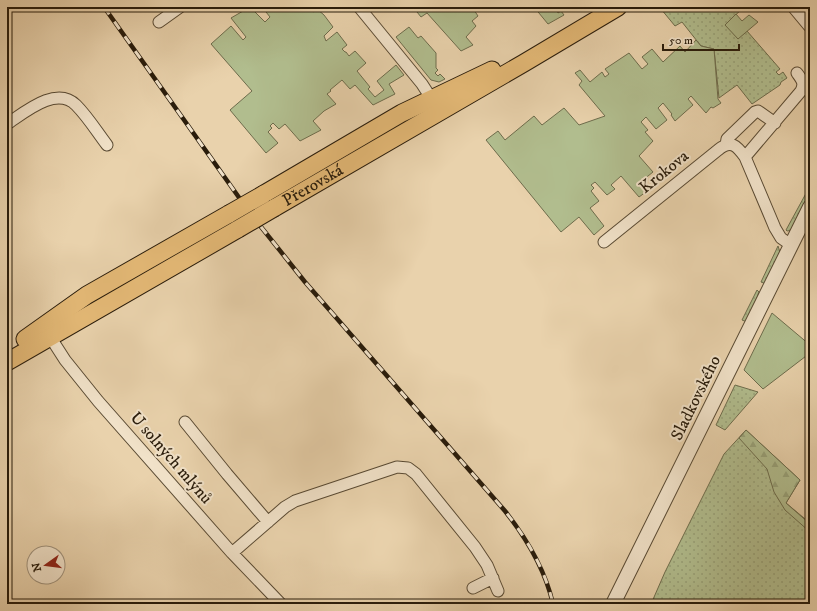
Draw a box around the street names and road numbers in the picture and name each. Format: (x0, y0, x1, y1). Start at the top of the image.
street label: Krokova (635, 145, 694, 199)
street label: Přerovská (279, 159, 348, 212)
street label: Sladkovského (666, 352, 726, 444)
street label: U solných mlýnů (125, 407, 217, 509)

